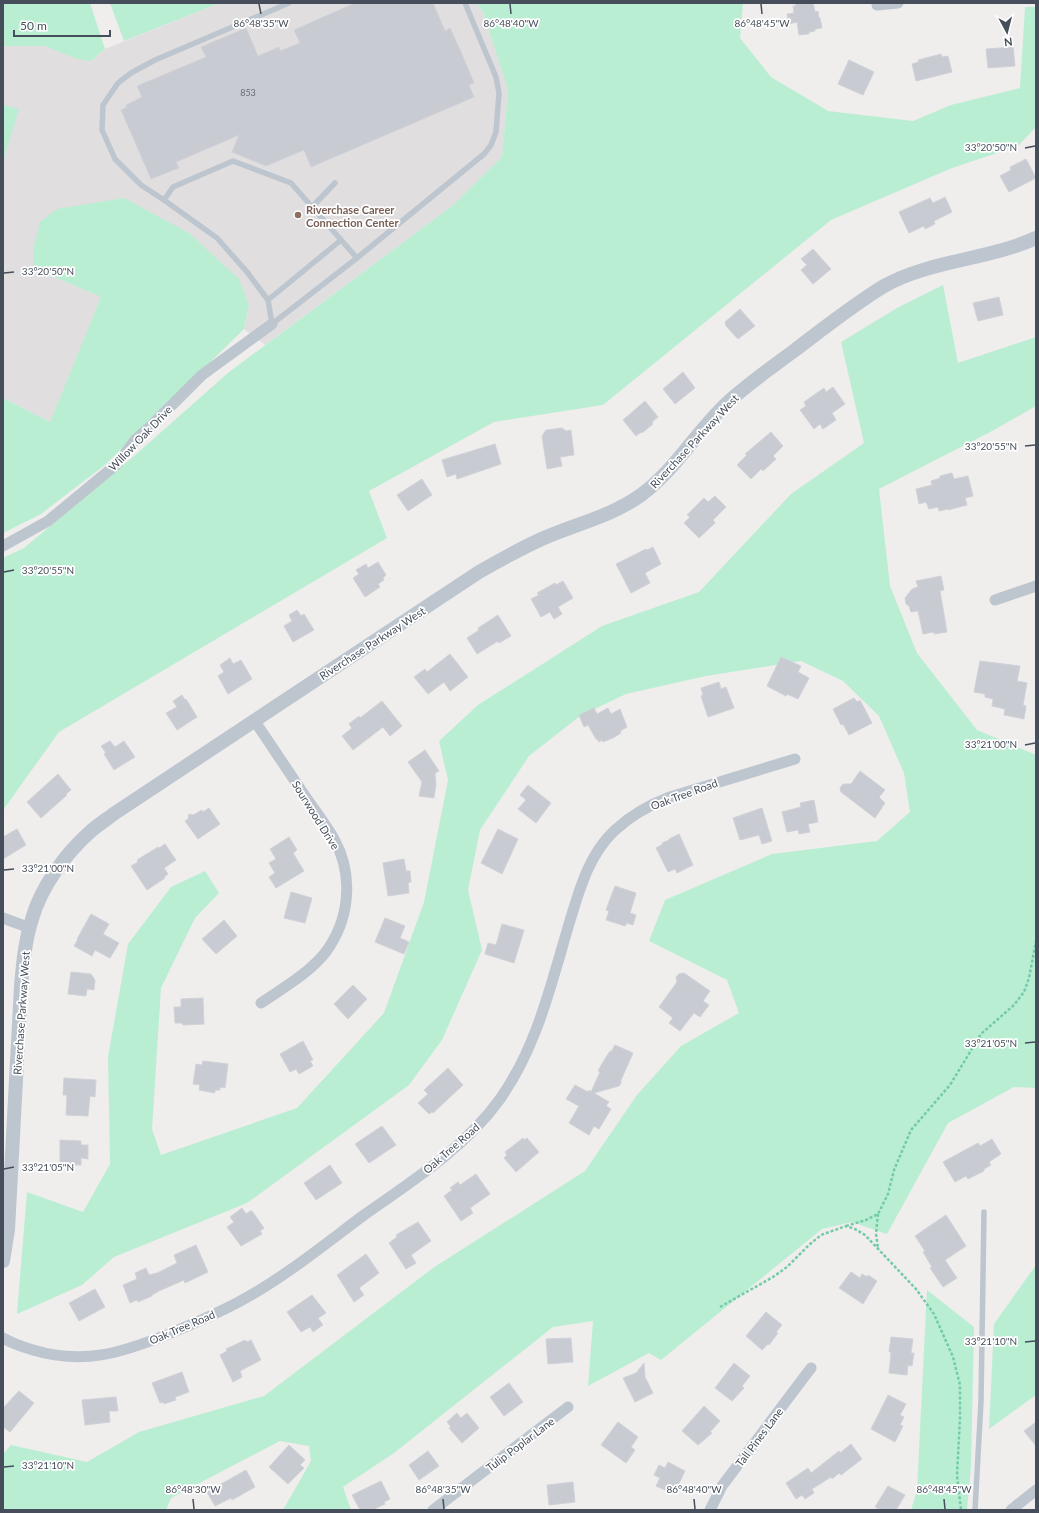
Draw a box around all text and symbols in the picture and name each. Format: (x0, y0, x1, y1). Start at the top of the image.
scale bar (14, 12, 110, 38)
north arrow (987, 12, 1027, 52)
text: 86°48'35"W (233, 17, 289, 29)
text: 86°48'40"W (483, 17, 539, 29)
text: 86°48'45"W (734, 17, 790, 29)
text: 50 m (20, 18, 47, 33)
text: N (1003, 35, 1013, 49)
house number: 853 (240, 87, 256, 98)
text: 33°20'50"N (965, 141, 1017, 153)
place label: Riverchase Career Connection Center (306, 203, 399, 229)
marker: Riverchase Career Connection Center (293, 210, 303, 220)
text: 33°20'50"N (22, 265, 74, 277)
street label: Riverchase Parkway West (647, 391, 741, 491)
street label: Willow Oak Drive (106, 403, 174, 473)
text: 33°20'55"N (965, 440, 1017, 452)
text: 33°20'55"N (22, 564, 74, 576)
street label: Riverchase Parkway West (317, 604, 427, 682)
text: 33°21'00"N (965, 738, 1017, 750)
street label: Oak Tree Road (649, 776, 719, 812)
street label: Sourwood Drive (290, 778, 342, 852)
text: 33°21'00"N (22, 862, 74, 874)
street label: Riverchase Parkway West (10, 951, 32, 1075)
text: 33°21'05"N (965, 1037, 1017, 1049)
street label: Oak Tree Road (420, 1120, 482, 1176)
text: 33°21'05"N (22, 1161, 74, 1173)
street label: Oak Tree Road (147, 1307, 217, 1347)
text: 33°21'10"N (965, 1335, 1017, 1347)
street label: Tall Pines Lane (733, 1405, 786, 1469)
street label: Tulip Poplar Lane (483, 1414, 557, 1474)
text: 33°21'10"N (22, 1459, 74, 1471)
text: 86°48'30"W (165, 1483, 221, 1495)
text: 86°48'35"W (415, 1483, 471, 1495)
text: 86°48'40"W (666, 1483, 722, 1495)
text: 86°48'45"W (916, 1483, 972, 1495)

